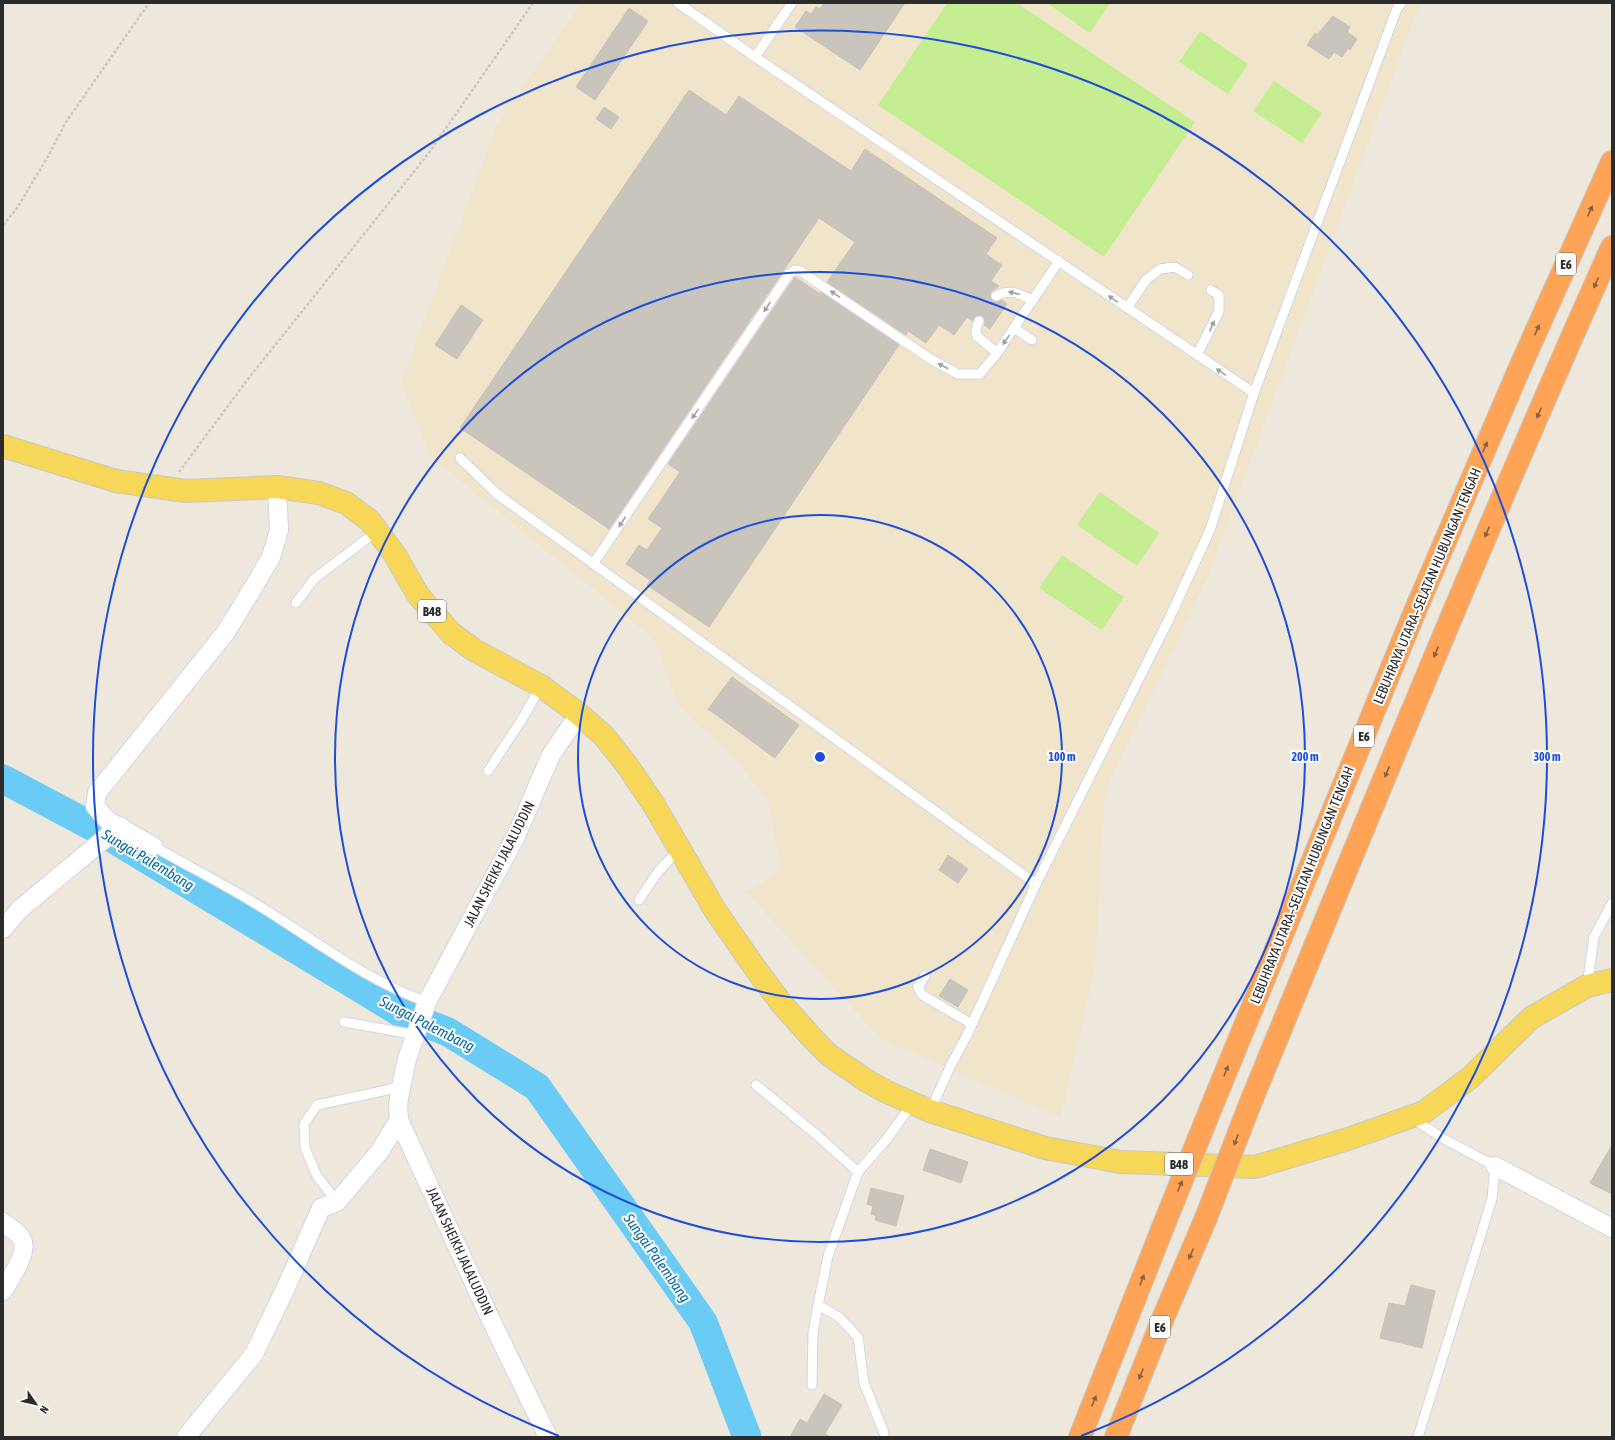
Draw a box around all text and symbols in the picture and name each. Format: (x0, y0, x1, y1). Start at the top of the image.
one-way arrow (1587, 206, 1593, 217)
road number: E6 (1556, 253, 1576, 275)
one-way arrow (1593, 277, 1599, 288)
one-way arrow (830, 290, 840, 298)
one-way arrow (1008, 290, 1021, 296)
one-way arrow (1108, 295, 1119, 303)
one-way arrow (763, 301, 771, 312)
one-way arrow (1209, 321, 1215, 332)
one-way arrow (1534, 324, 1540, 335)
one-way arrow (1002, 335, 1010, 346)
one-way arrow (937, 362, 949, 369)
one-way arrow (1215, 368, 1227, 375)
one-way arrow (1535, 407, 1541, 419)
one-way arrow (691, 409, 699, 420)
one-way arrow (1483, 441, 1489, 453)
street label: LEBUHRAYA UTARA–SELATAN HUBUNGAN TENGAH (1370, 465, 1484, 707)
one-way arrow (618, 517, 626, 527)
one-way arrow (1484, 527, 1490, 539)
road number: B48 (418, 600, 446, 622)
one-way arrow (1433, 646, 1439, 657)
road number: E6 (1354, 725, 1374, 747)
centre of rings (813, 750, 827, 764)
text: 100 m (1048, 750, 1076, 764)
text: 200 m (1291, 750, 1319, 764)
text: 300 m (1533, 750, 1561, 764)
street label: LEBUHRAYA UTARA–SELATAN HUBUNGAN TENGAH (1247, 764, 1357, 1006)
one-way arrow (1383, 766, 1389, 778)
street label: JALAN SHEIKH JALALUDDIN (460, 798, 538, 930)
water label: Sungai Palembang (98, 825, 197, 894)
water label: Sungai Palembang (376, 992, 477, 1055)
one-way arrow (1223, 1066, 1229, 1077)
one-way arrow (1232, 1135, 1238, 1147)
road number: B48 (1165, 1153, 1193, 1175)
one-way arrow (1177, 1179, 1183, 1191)
street label: JALAN SHEIKH JALALUDDIN (423, 1185, 497, 1317)
water label: Sungai Palembang (620, 1209, 694, 1305)
one-way arrow (1187, 1249, 1193, 1261)
one-way arrow (1140, 1274, 1146, 1286)
road number: E6 (1150, 1316, 1170, 1338)
one-way arrow (1138, 1369, 1144, 1381)
north arrow (16, 1384, 56, 1424)
one-way arrow (1092, 1394, 1098, 1406)
text: N (37, 1404, 51, 1416)

